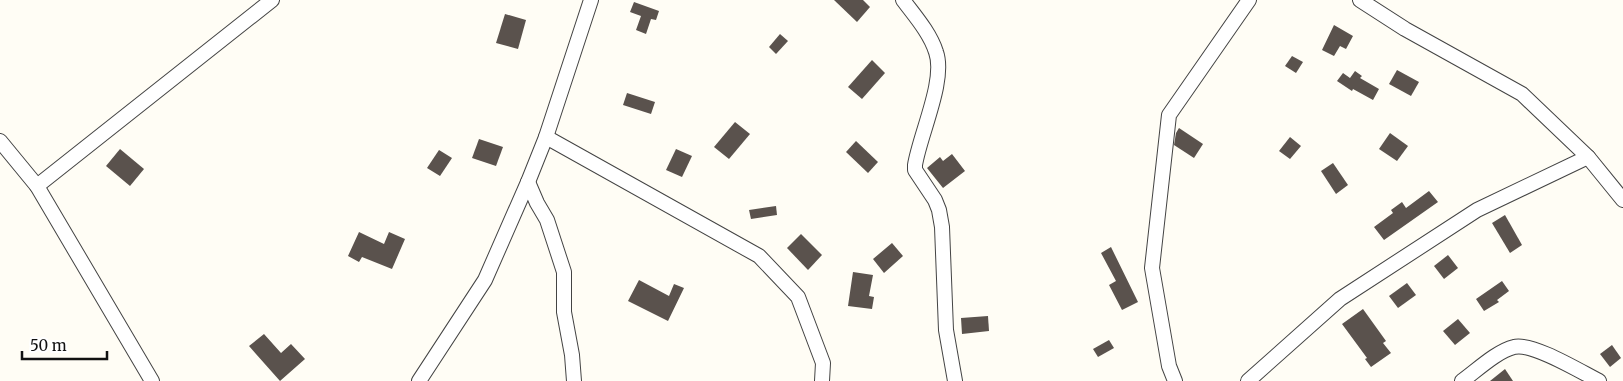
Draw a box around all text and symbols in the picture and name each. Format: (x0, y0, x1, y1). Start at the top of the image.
scale bar (22, 328, 108, 360)
text: 50 m (30, 336, 67, 355)

